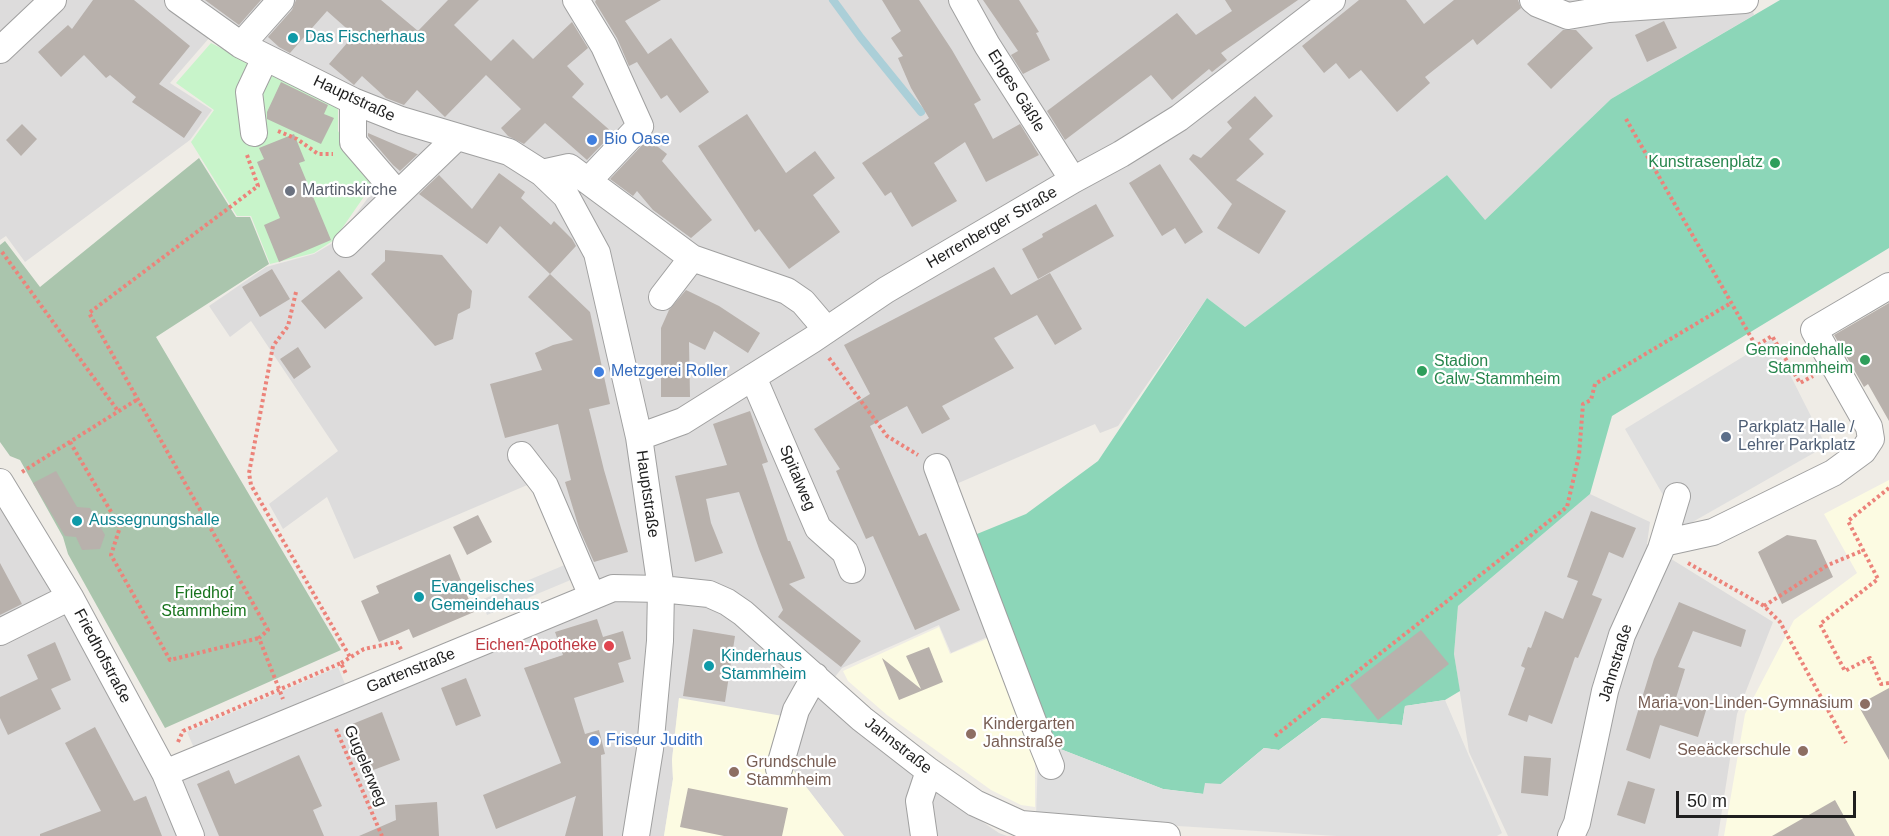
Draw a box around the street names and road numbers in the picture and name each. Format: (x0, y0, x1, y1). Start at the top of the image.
street label: Enges Gäßle (983, 46, 1049, 136)
street label: Hauptstraße (310, 72, 398, 126)
street label: Herrenberger Straße (923, 183, 1061, 273)
street label: Spitalweg (775, 442, 819, 514)
street label: Hauptstraße (631, 449, 663, 539)
street label: Friedhofstraße (69, 606, 135, 706)
street label: Jahnstraße (1595, 622, 1637, 704)
street label: Gartenstraße (364, 644, 458, 698)
street label: Jahnstraße (861, 714, 935, 778)
street label: Gugelerweg (339, 723, 391, 809)

